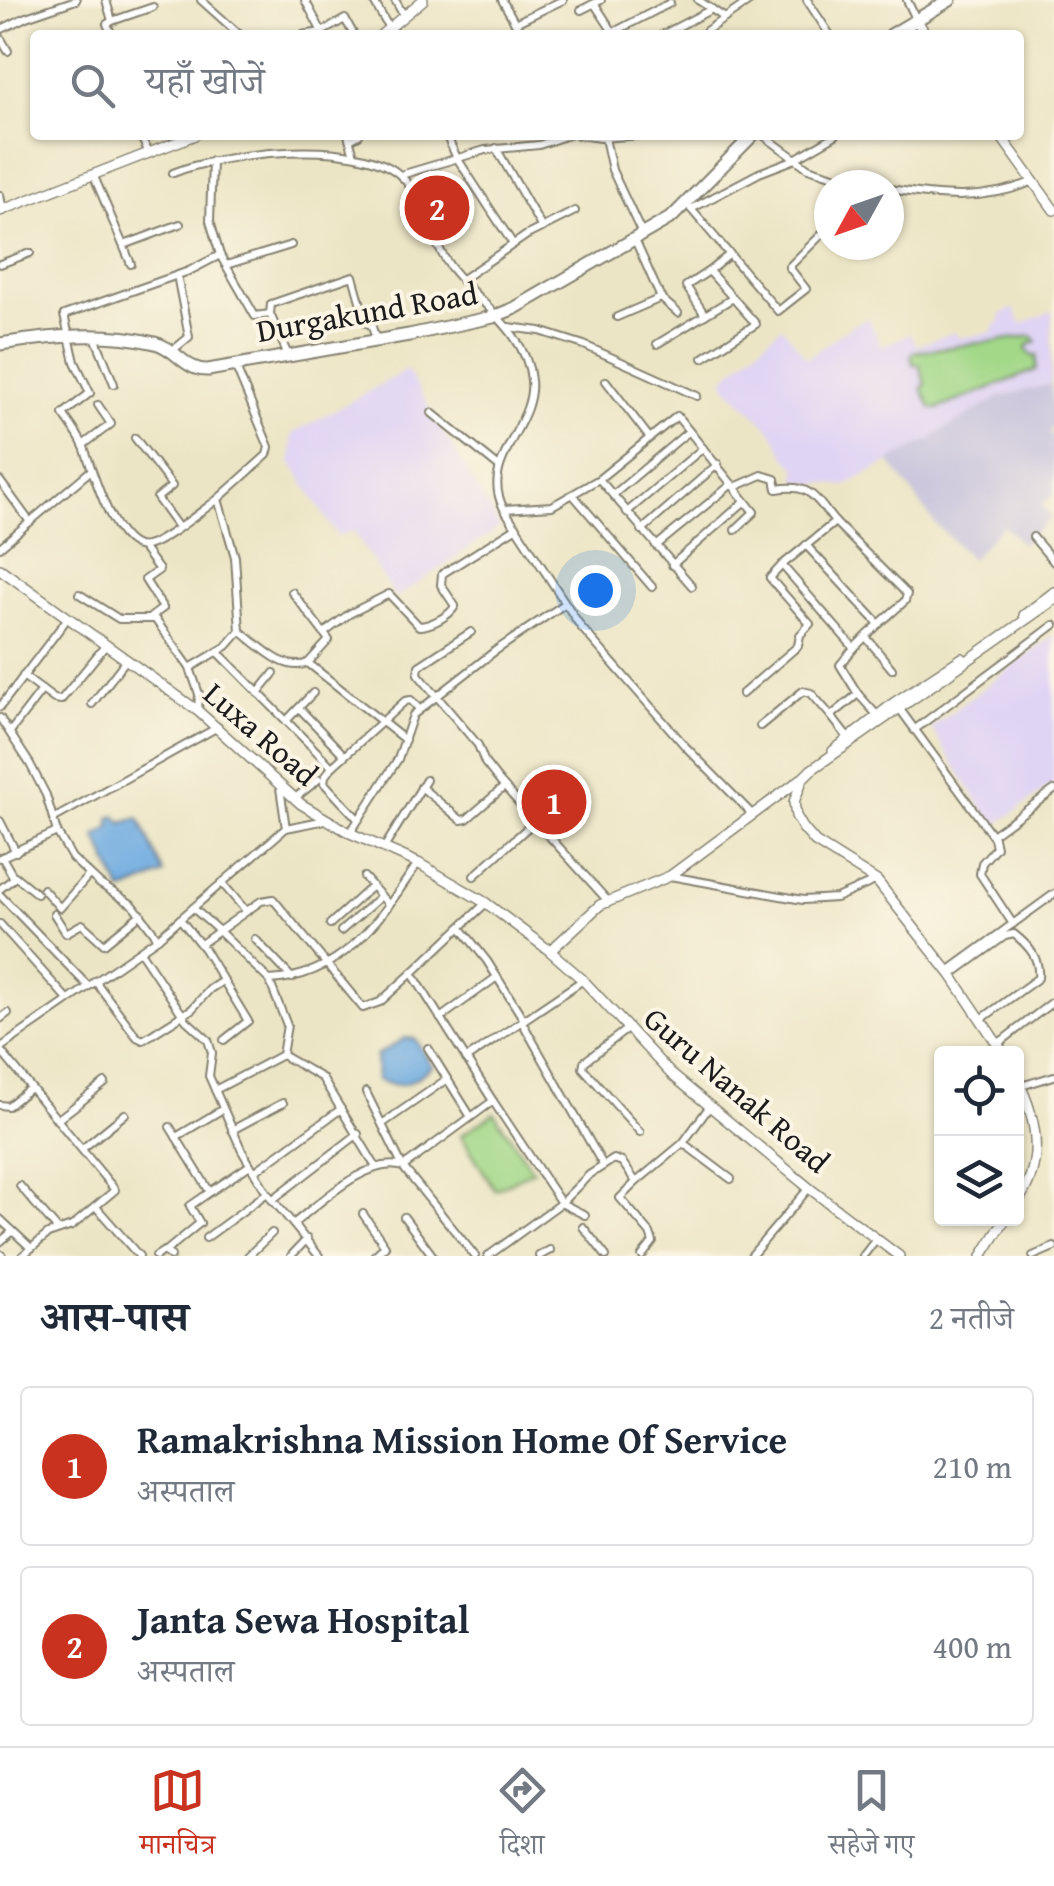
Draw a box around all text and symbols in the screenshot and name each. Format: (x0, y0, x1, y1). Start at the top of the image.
search box (30, 30, 1024, 140)
text: यहाँ खोजें (145, 52, 265, 108)
icon: search (65, 58, 120, 113)
pin: 2 (404, 170, 470, 246)
north arrow (814, 170, 904, 260)
street label: Durgakund Road (253, 269, 481, 354)
your location (570, 565, 621, 616)
street label: Luxa Road (194, 671, 329, 797)
pin: 1 (522, 764, 586, 840)
street label: Guru Nanak Road (634, 995, 841, 1184)
map controls (934, 1046, 1024, 1226)
button: locate (934, 1046, 1024, 1136)
button: layers (934, 1136, 1024, 1226)
text: आस-पास (40, 1285, 189, 1346)
text: 2 नतीजे (929, 1294, 1014, 1341)
text: Ramakrishna Mission Home Of Service (137, 1411, 787, 1467)
text: 1 (66, 1443, 83, 1490)
text: 210 m (933, 1443, 1012, 1490)
text: अस्पताल (137, 1467, 234, 1514)
text: Janta Sewa Hospital (137, 1591, 469, 1647)
text: 2 (66, 1623, 83, 1670)
text: 400 m (933, 1623, 1012, 1670)
text: अस्पताल (137, 1647, 234, 1694)
tab: मानचित्र (140, 1763, 215, 1872)
tab: दिशा (495, 1763, 550, 1872)
tab: सहेजे गए (829, 1763, 914, 1872)

